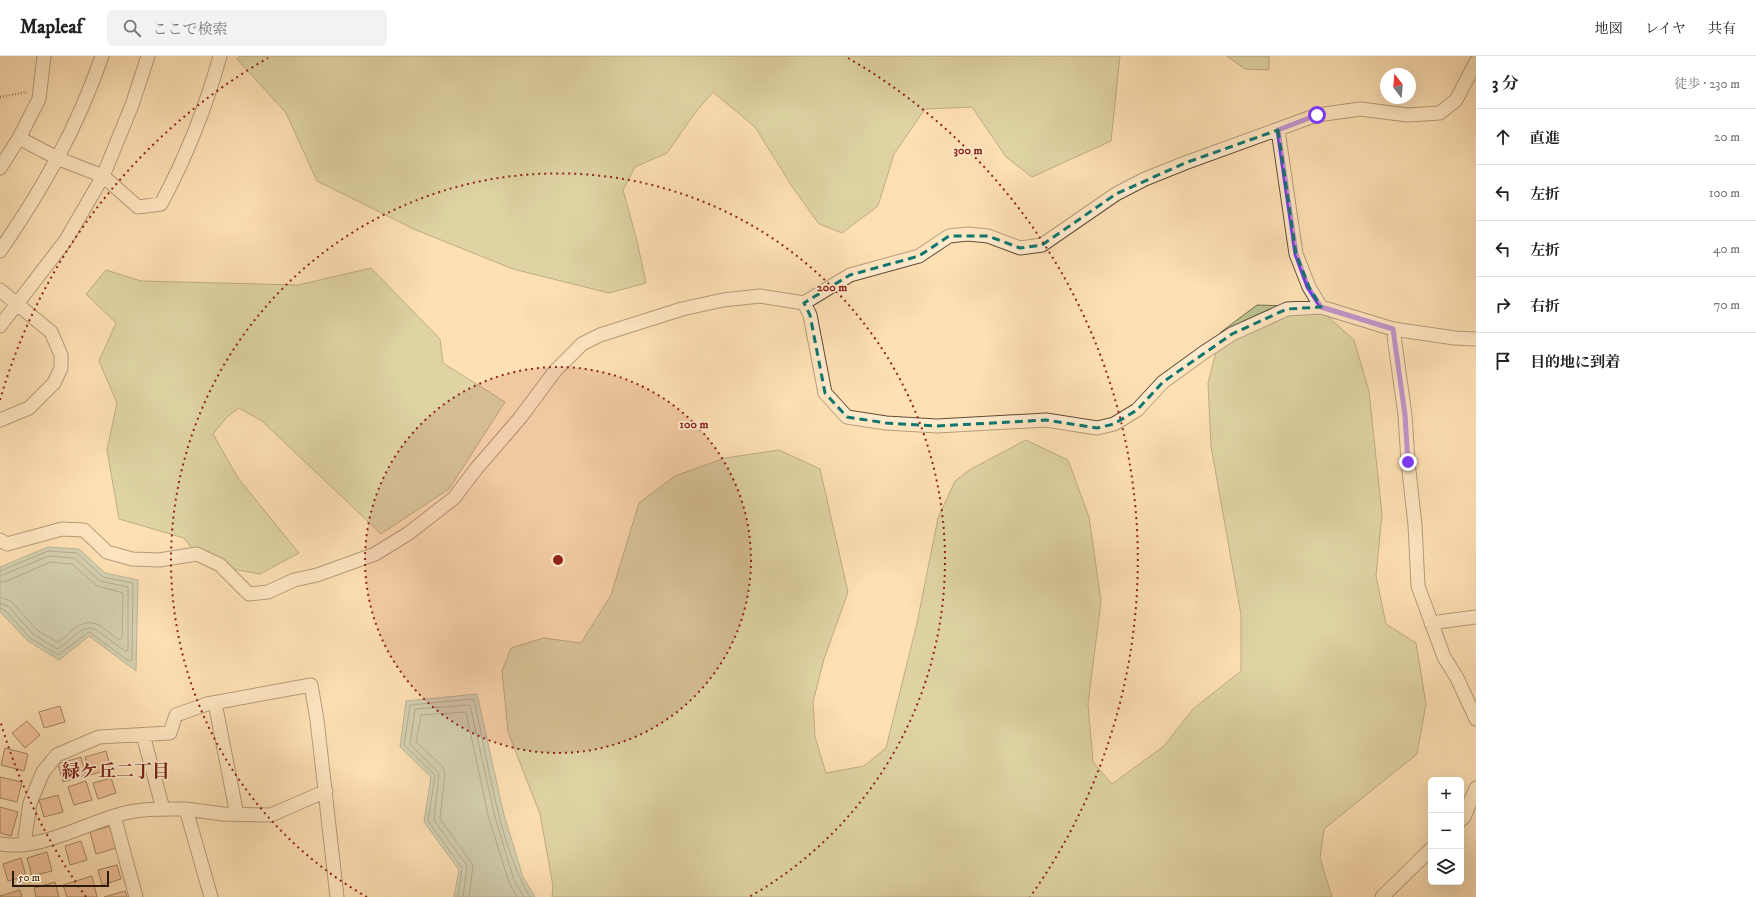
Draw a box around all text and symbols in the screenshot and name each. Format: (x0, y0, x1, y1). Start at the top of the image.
search box (107, 10, 387, 46)
text: Mapleaf (20, 16, 83, 39)
icon: search (121, 17, 143, 39)
text: ここで検索 (153, 20, 228, 39)
text: 地図 (1595, 20, 1623, 38)
text: レイヤ (1645, 20, 1686, 38)
text: 共有 (1708, 20, 1736, 38)
north arrow (1380, 68, 1416, 104)
text: 3 分 (1492, 73, 1519, 95)
text: 徒歩 · 230 m (1675, 76, 1740, 92)
route start (1308, 106, 1326, 124)
icon: ahead (1492, 126, 1514, 148)
text: 直進 (1530, 129, 1560, 148)
text: 20 m (1714, 129, 1740, 145)
text: 300 m (954, 143, 982, 158)
icon: left (1492, 182, 1514, 204)
text: 左折 (1530, 185, 1560, 204)
text: 100 m (1709, 185, 1740, 201)
icon: left (1492, 238, 1514, 260)
text: 左折 (1530, 241, 1560, 260)
text: 40 m (1713, 241, 1740, 257)
text: 200 m (817, 280, 847, 295)
icon: right (1492, 294, 1514, 316)
text: 右折 (1530, 297, 1560, 316)
text: 70 m (1714, 297, 1740, 313)
icon: arrive (1492, 350, 1514, 372)
text: 目的地に到着 (1530, 353, 1620, 372)
text: 100 m (680, 417, 708, 432)
route end (1399, 453, 1417, 471)
centre of rings (551, 553, 565, 567)
district label: 緑ケ丘二丁目 (62, 761, 170, 783)
map controls (1428, 777, 1464, 885)
button: + (1428, 777, 1464, 813)
button: − (1428, 813, 1464, 849)
button: layers (1428, 849, 1464, 885)
scale bar (12, 869, 109, 888)
text: 50 m (18, 871, 40, 885)

